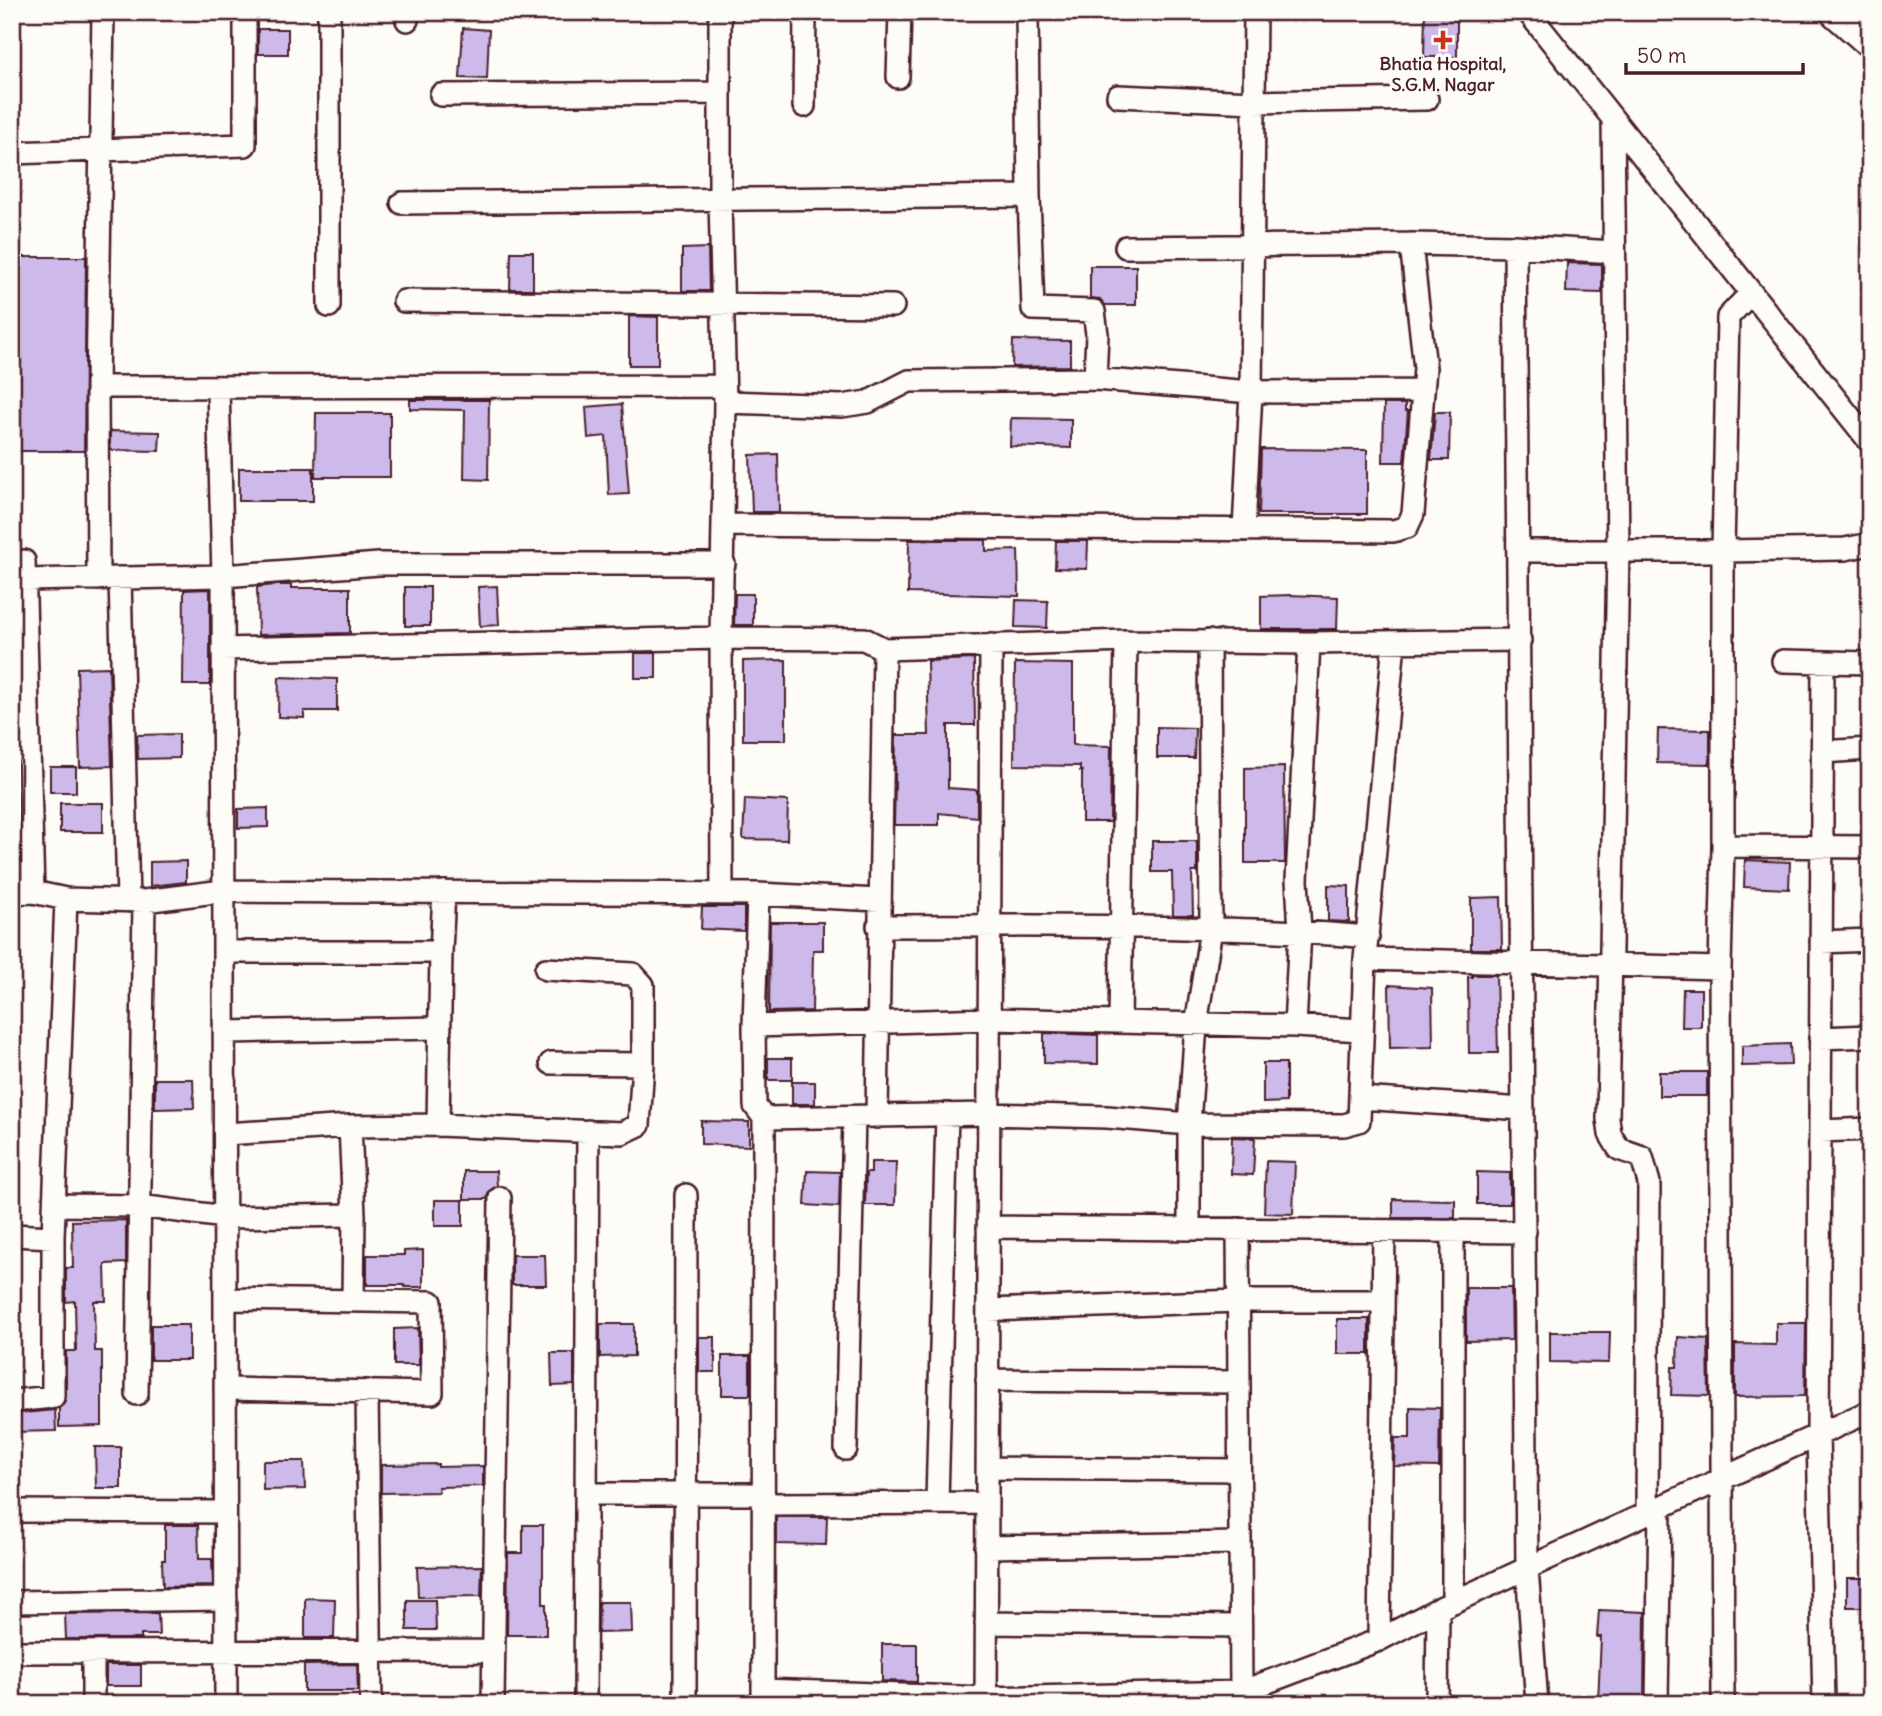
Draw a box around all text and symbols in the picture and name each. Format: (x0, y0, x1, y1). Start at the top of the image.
marker: Bhatia Hospital, S.G.M. Nagar (1433, 30, 1453, 50)
scale bar (1626, 32, 1803, 76)
text: 50 m (1637, 42, 1686, 69)
place label: Bhatia Hospital, S.G.M. Nagar (1380, 52, 1507, 96)

